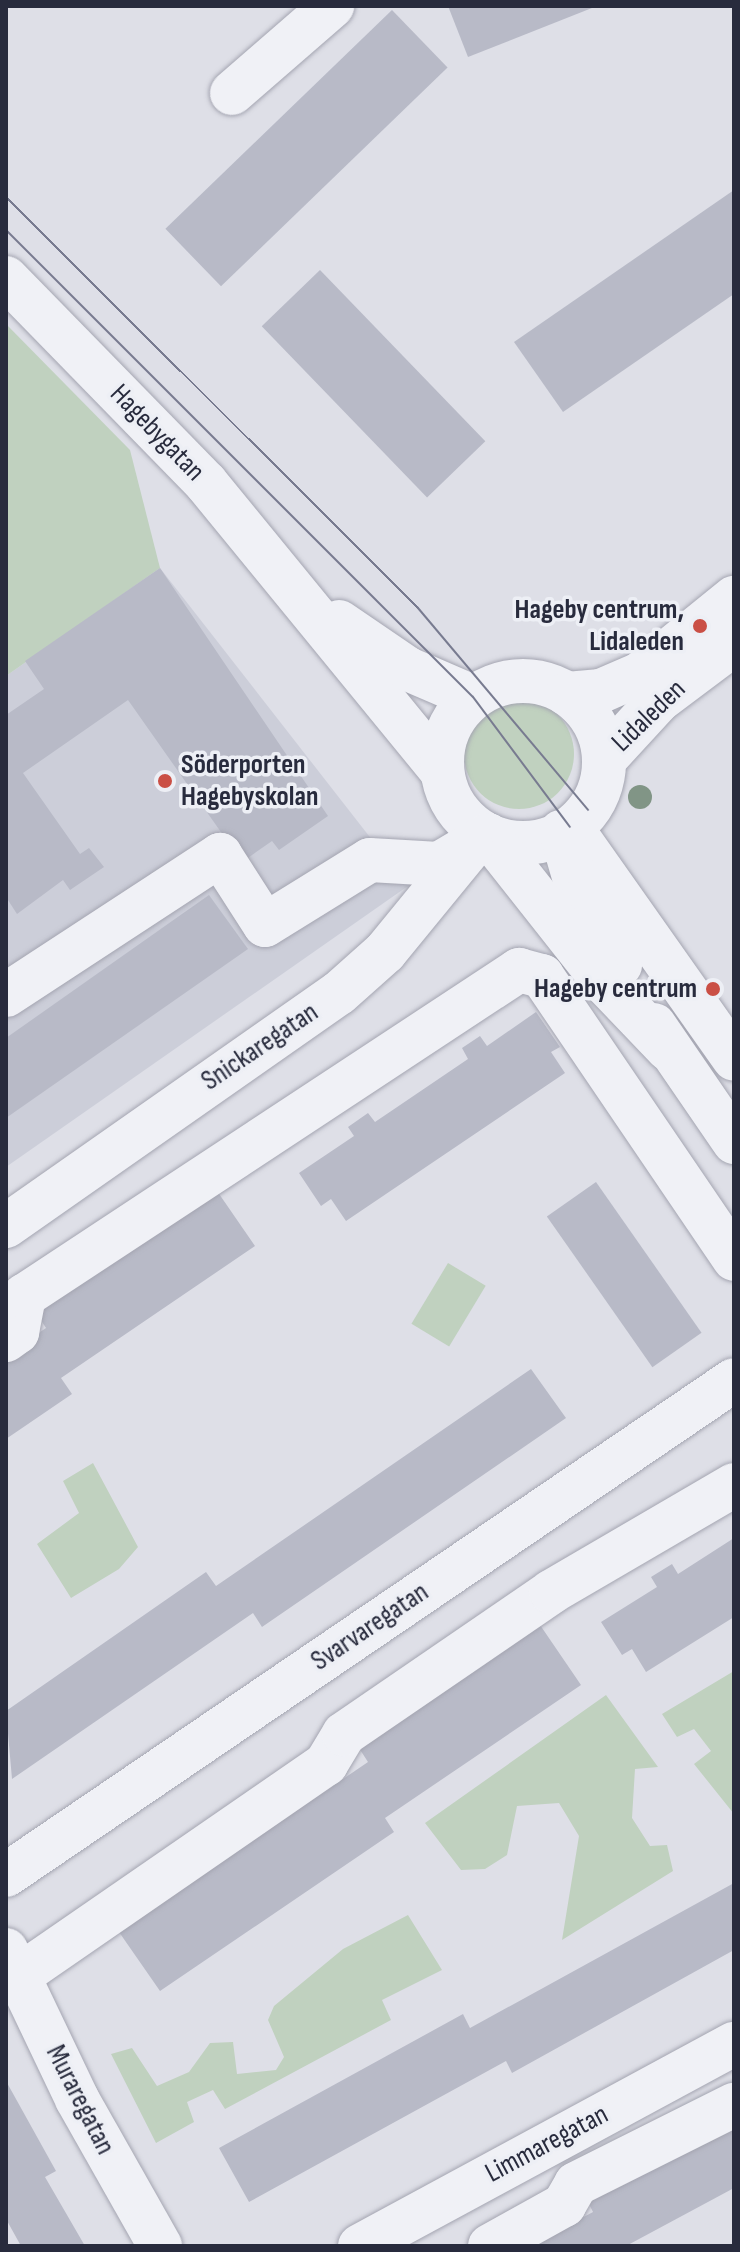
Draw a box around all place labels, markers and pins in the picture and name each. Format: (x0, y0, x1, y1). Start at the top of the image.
place label: Hageby centrum, Lidaleden (515, 593, 684, 659)
marker: Hageby centrum, Lidaleden (691, 617, 709, 635)
place label: Söderporten Hagebyskolan (181, 748, 318, 814)
marker: Söderporten Hagebyskolan (156, 772, 174, 790)
place label: Hageby centrum (534, 972, 697, 1006)
marker: Hageby centrum (704, 980, 722, 998)

